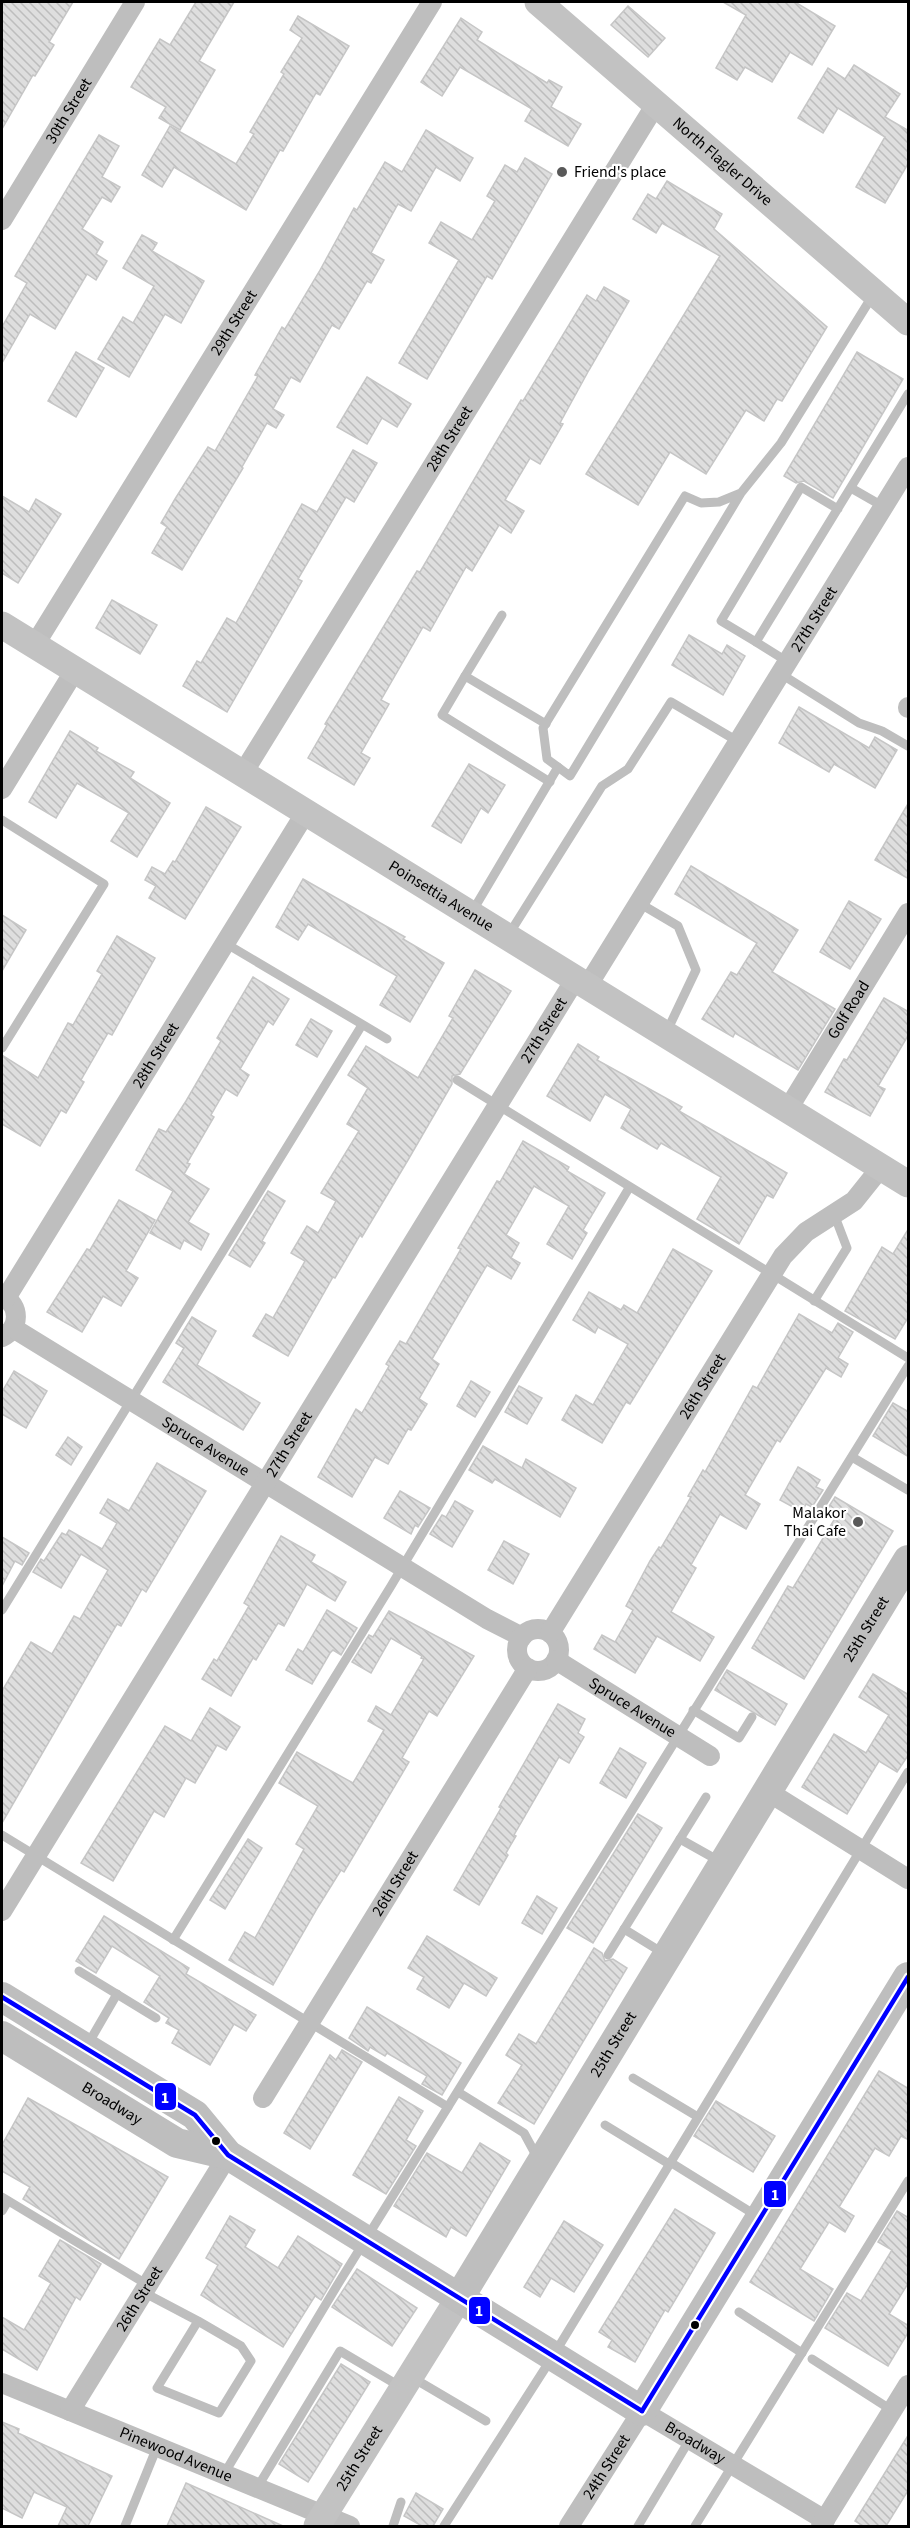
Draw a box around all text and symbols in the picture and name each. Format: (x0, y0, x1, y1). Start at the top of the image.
street label: 30th Street (40, 73, 97, 148)
street label: North Flagler Drive (668, 112, 777, 211)
place label: Friend's place (574, 161, 666, 183)
marker: Friend's place (555, 165, 569, 179)
street label: 29th Street (205, 285, 263, 360)
street label: 28th Street (421, 401, 478, 476)
street label: 27th Street (785, 582, 843, 656)
street label: Poinsettia Avenue (384, 855, 498, 937)
street label: Golf Road (822, 977, 875, 1043)
street label: 27th Street (515, 993, 573, 1067)
street label: 28th Street (127, 1018, 185, 1092)
street label: 26th Street (674, 1349, 731, 1423)
street label: 27th Street (261, 1407, 318, 1481)
street label: Spruce Avenue (158, 1411, 254, 1482)
place label: Malakor Thai Cafe (784, 1502, 846, 1542)
marker: Malakor Thai Cafe (851, 1515, 865, 1529)
street label: 25th Street (838, 1592, 895, 1666)
street label: Spruce Avenue (584, 1672, 680, 1743)
street label: 26th Street (367, 1846, 424, 1920)
street label: 25th Street (585, 2007, 642, 2081)
street label: Broadway (78, 2076, 147, 2130)
line badge: 1 (154, 2082, 177, 2111)
text: 1 (161, 2087, 169, 2109)
unlabelled marker (210, 2135, 222, 2147)
line badge: 1 (763, 2180, 787, 2208)
text: 1 (771, 2184, 779, 2206)
street label: 26th Street (111, 2261, 168, 2336)
line badge: 1 (468, 2296, 491, 2325)
text: 1 (475, 2300, 483, 2322)
unlabelled marker (689, 2319, 701, 2331)
street label: Broadway (661, 2416, 730, 2470)
street label: Pinewood Avenue (116, 2421, 236, 2487)
street label: 25th Street (331, 2421, 388, 2495)
street label: 24th Street (578, 2430, 636, 2504)

